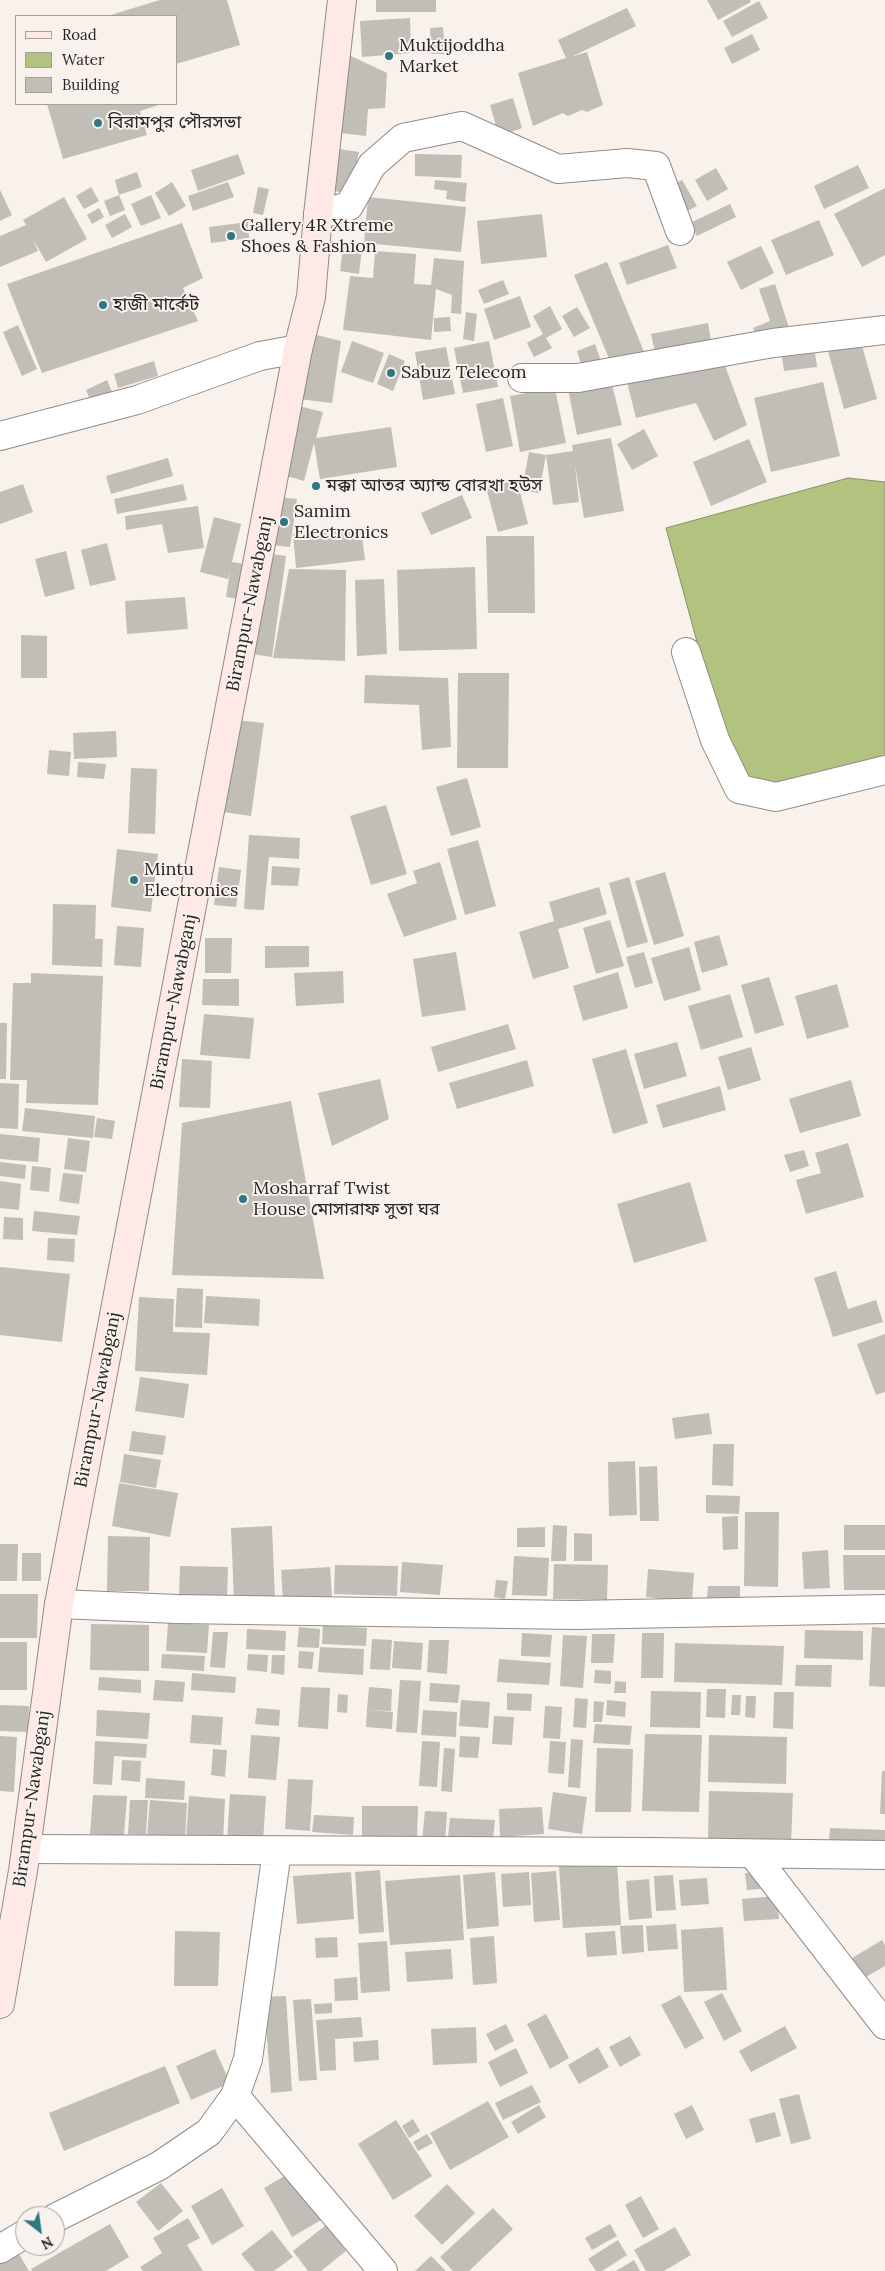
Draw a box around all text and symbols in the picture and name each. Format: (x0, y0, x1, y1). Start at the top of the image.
legend (15, 15, 178, 105)
text: Road (62, 25, 97, 44)
place label: Muktijoddha Market (399, 35, 505, 78)
text: Water (62, 50, 104, 69)
marker: Muktijoddha Market (383, 50, 395, 62)
text: Building (62, 75, 119, 94)
place label: বিরামপুর পৌরসভা (108, 112, 241, 134)
marker: বিরামপুর পৌরসভা (92, 117, 104, 129)
place label: Gallery 4R Xtreme Shoes & Fashion (241, 215, 393, 258)
marker: Gallery 4R Xtreme Shoes & Fashion (225, 230, 237, 242)
place label: হাজী মার্কেট (113, 294, 199, 316)
marker: হাজী মার্কেট (97, 299, 109, 311)
place label: Sabuz Telecom (401, 362, 527, 384)
marker: Sabuz Telecom (385, 367, 397, 379)
place label: মক্কা আতর অ্যান্ড বোরখা হউস (326, 475, 542, 497)
marker: মক্কা আতর অ্যান্ড বোরখা হউস (310, 480, 322, 492)
place label: Samim Electronics (294, 501, 388, 544)
street label: Birampur-Nawabganj (222, 514, 278, 694)
marker: Samim Electronics (278, 516, 290, 528)
place label: Mintu Electronics (144, 859, 238, 902)
marker: Mintu Electronics (128, 874, 140, 886)
street label: Birampur-Nawabganj (146, 912, 202, 1092)
place label: Mosharraf Twist House মোসারাফ সুতা ঘর (253, 1178, 440, 1220)
marker: Mosharraf Twist House মোসারাফ সুতা ঘর (237, 1193, 249, 1205)
street label: Birampur-Nawabganj (70, 1310, 126, 1490)
street label: Birampur-Nawabganj (9, 1709, 55, 1889)
north arrow (15, 2206, 65, 2256)
text: N (38, 2233, 56, 2254)

